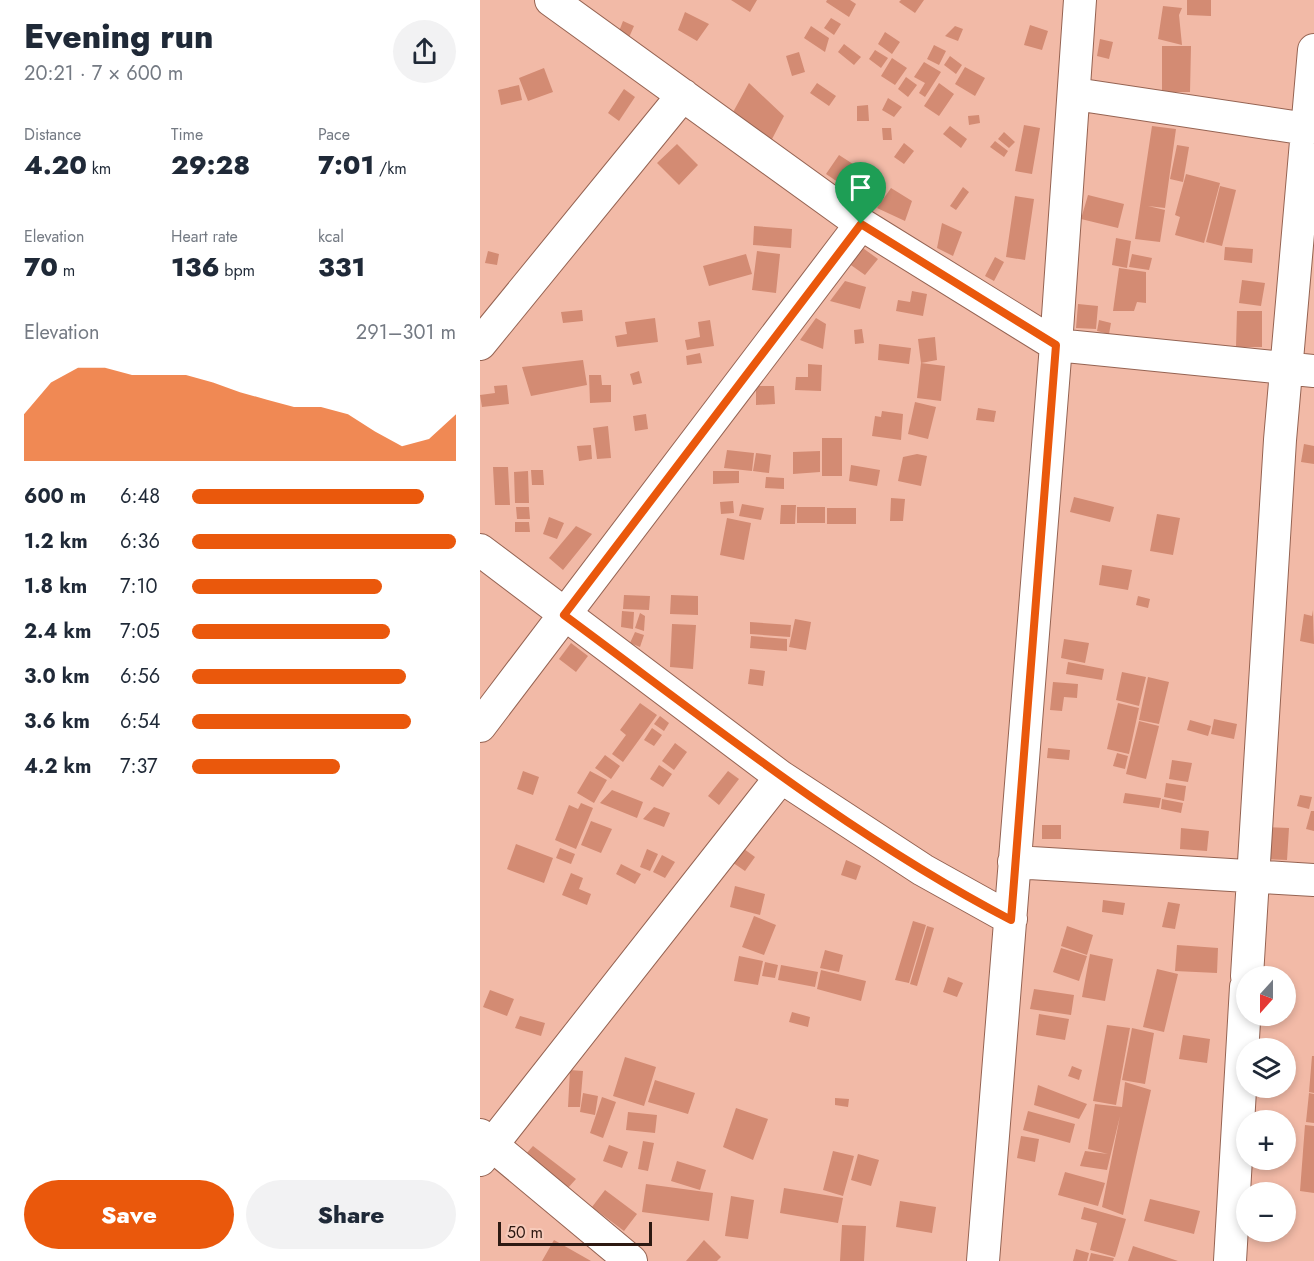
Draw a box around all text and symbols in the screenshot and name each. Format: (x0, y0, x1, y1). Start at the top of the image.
text: Evening run (24, 13, 214, 60)
button: share (393, 20, 456, 83)
text: 20:21 · 7 × 600 m (24, 59, 183, 88)
text: Distance (24, 123, 81, 146)
text: Time (171, 123, 203, 146)
text: Pace (318, 123, 350, 146)
text: 4.20 (24, 146, 87, 184)
text: 29:28 (171, 146, 250, 184)
text: 7:01 (318, 146, 374, 184)
text: km (87, 157, 111, 180)
text: /km (374, 157, 407, 180)
pin (835, 162, 886, 224)
icon: arrive (844, 171, 877, 204)
text: Elevation (24, 225, 84, 248)
text: Heart rate (171, 225, 238, 248)
text: kcal (318, 225, 344, 248)
text: 70 (24, 248, 58, 286)
text: 136 (171, 248, 220, 286)
text: 331 (318, 248, 365, 286)
text: m (58, 259, 75, 282)
text: bpm (220, 259, 255, 282)
text: Elevation (24, 318, 99, 347)
text: 291–301 m (356, 318, 456, 347)
text: 600 m (24, 482, 86, 511)
text: 6:48 (120, 482, 160, 511)
text: 1.2 km (24, 527, 88, 556)
text: 6:36 (120, 527, 160, 556)
text: 1.8 km (24, 572, 87, 601)
text: 7:10 (120, 572, 158, 601)
text: 2.4 km (24, 617, 91, 646)
text: 7:05 (120, 617, 160, 646)
text: 3.0 km (24, 662, 90, 691)
text: 6:56 (120, 662, 160, 691)
text: 3.6 km (24, 707, 90, 736)
text: 6:54 (120, 707, 160, 736)
text: 4.2 km (24, 752, 91, 781)
text: 7:37 (120, 752, 158, 781)
north arrow (1236, 966, 1296, 1026)
map controls (1236, 966, 1296, 1242)
button: layers (1236, 1038, 1296, 1098)
button: + (1236, 1110, 1296, 1170)
button: Save (24, 1180, 234, 1249)
button: Share (246, 1180, 456, 1249)
button: − (1236, 1182, 1296, 1242)
scale bar (498, 1219, 652, 1246)
text: 50 m (507, 1221, 543, 1244)

